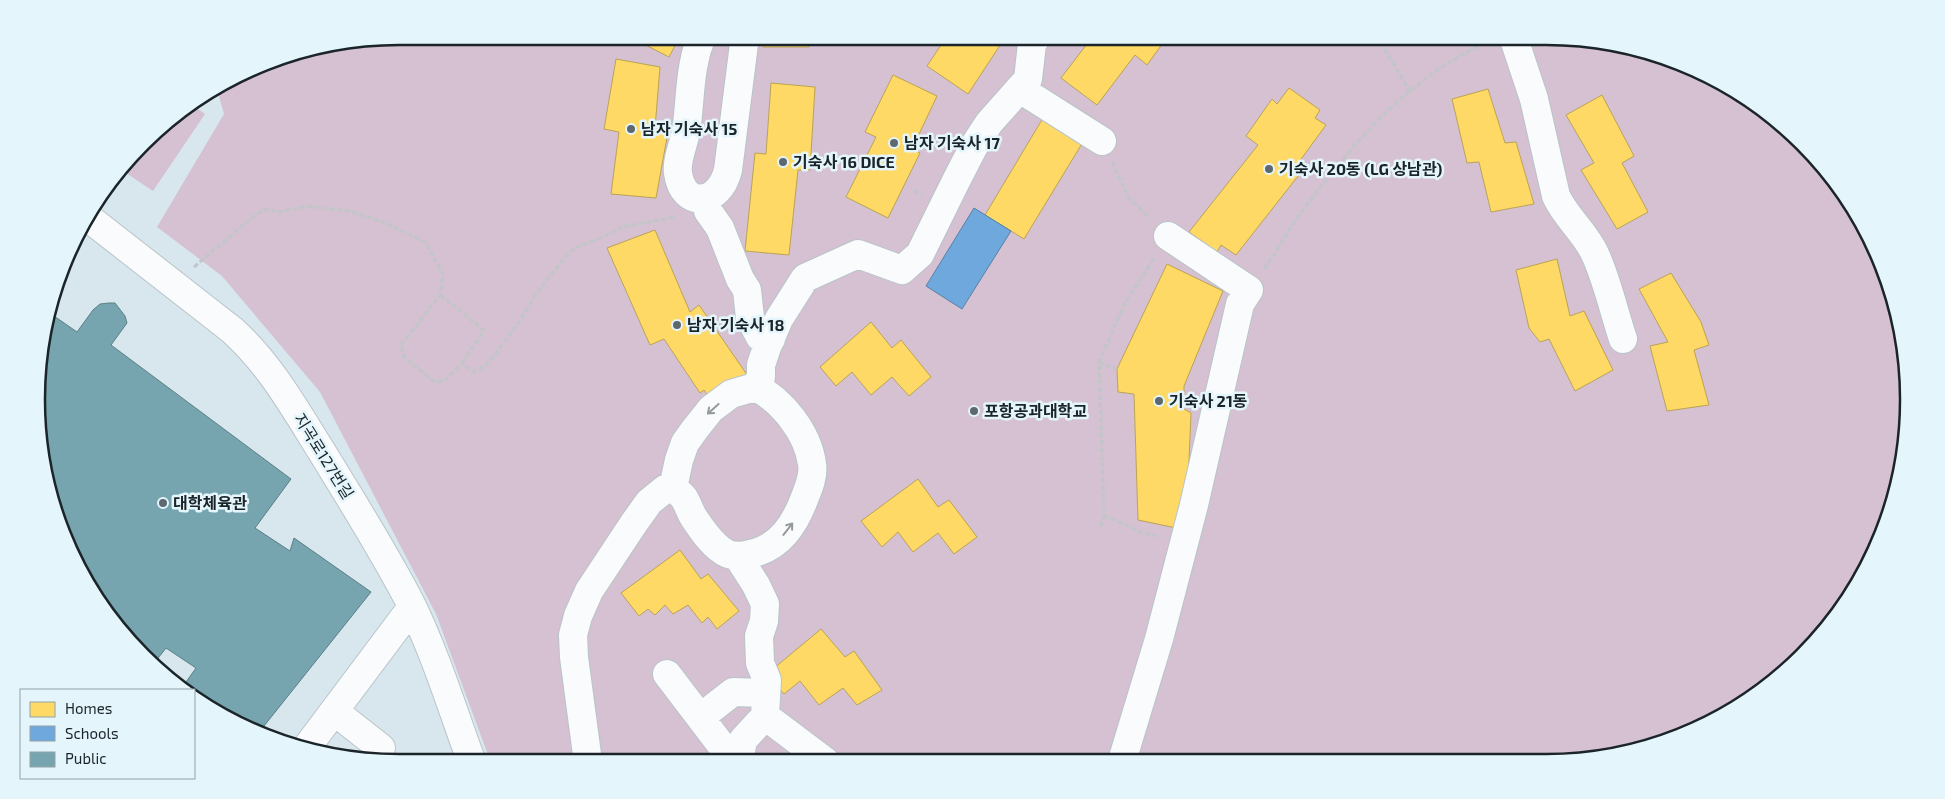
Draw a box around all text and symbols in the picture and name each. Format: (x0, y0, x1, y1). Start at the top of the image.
place label: 남자 기숙사 15 (641, 119, 737, 138)
marker: 남자 기숙사 15 (625, 123, 637, 135)
place label: 남자 기숙사 17 (904, 133, 1000, 152)
marker: 남자 기숙사 17 (888, 137, 900, 149)
place label: 기숙사 16 DICE (793, 152, 895, 171)
marker: 기숙사 16 DICE (777, 156, 789, 168)
place label: 기숙사 20동 (LG 상남관) (1279, 159, 1442, 178)
marker: 기숙사 20동 (LG 상남관) (1263, 163, 1275, 175)
place label: 남자 기숙사 18 (687, 315, 784, 334)
marker: 남자 기숙사 18 (671, 319, 683, 331)
place label: 기숙사 21동 (1169, 391, 1248, 410)
marker: 기숙사 21동 (1153, 395, 1165, 407)
place label: 포항공과대학교 (984, 401, 1087, 420)
one-way arrow (706, 403, 719, 415)
marker: 포항공과대학교 (968, 405, 980, 417)
street label: 지곡로127번길 (291, 410, 358, 502)
place label: 대학체육관 (173, 493, 247, 512)
marker: 대학체육관 (157, 497, 169, 509)
one-way arrow (782, 523, 793, 536)
legend (20, 689, 195, 779)
text: Homes (65, 699, 112, 717)
text: Schools (65, 724, 119, 742)
text: Public (65, 749, 106, 767)

